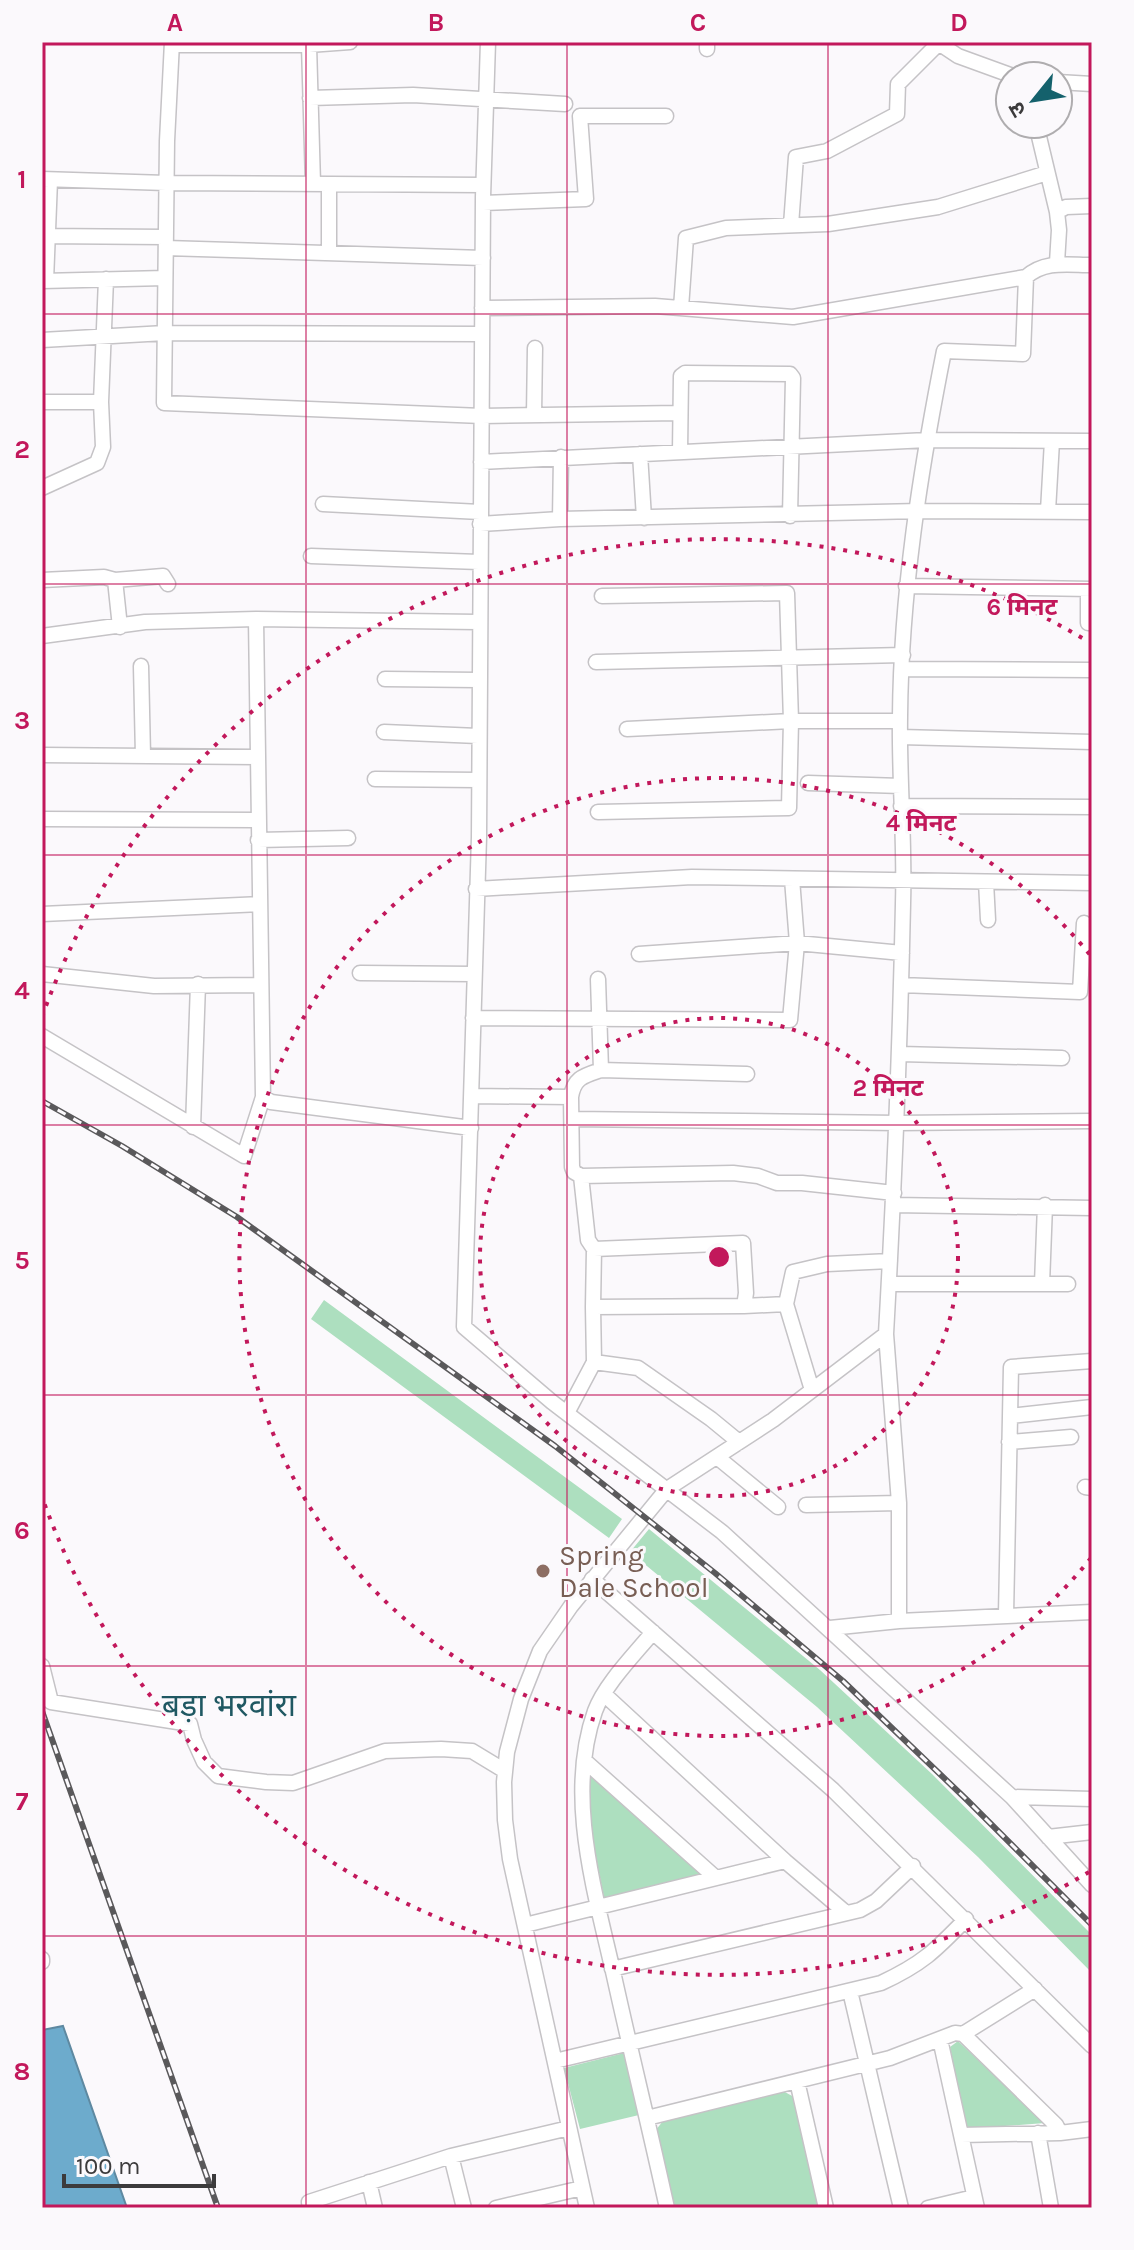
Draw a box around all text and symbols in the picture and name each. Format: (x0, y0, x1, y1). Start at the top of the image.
text: A (167, 7, 183, 38)
text: B (428, 7, 444, 38)
text: C (690, 7, 706, 38)
text: D (950, 7, 968, 38)
north arrow (994, 60, 1074, 140)
text: उ (1003, 96, 1032, 122)
text: 1 (17, 164, 27, 195)
text: 2 (14, 434, 30, 465)
text: 6 मिनट (986, 593, 1059, 621)
text: 3 (14, 705, 30, 736)
text: 4 मिनट (886, 809, 957, 837)
text: 4 (14, 975, 30, 1006)
text: 2 मिनट (853, 1074, 925, 1102)
centre of rings (705, 1243, 733, 1271)
text: 5 (14, 1245, 30, 1276)
text: 6 (14, 1515, 30, 1546)
place label: Spring Dale School (559, 1539, 708, 1604)
marker: Spring Dale School (534, 1562, 552, 1580)
district label: बड़ा भरवांरा (162, 1687, 297, 1724)
text: 7 (16, 1786, 29, 1817)
text: 8 (14, 2056, 30, 2087)
scale bar (64, 2138, 214, 2188)
text: 100 m (76, 2152, 141, 2180)

